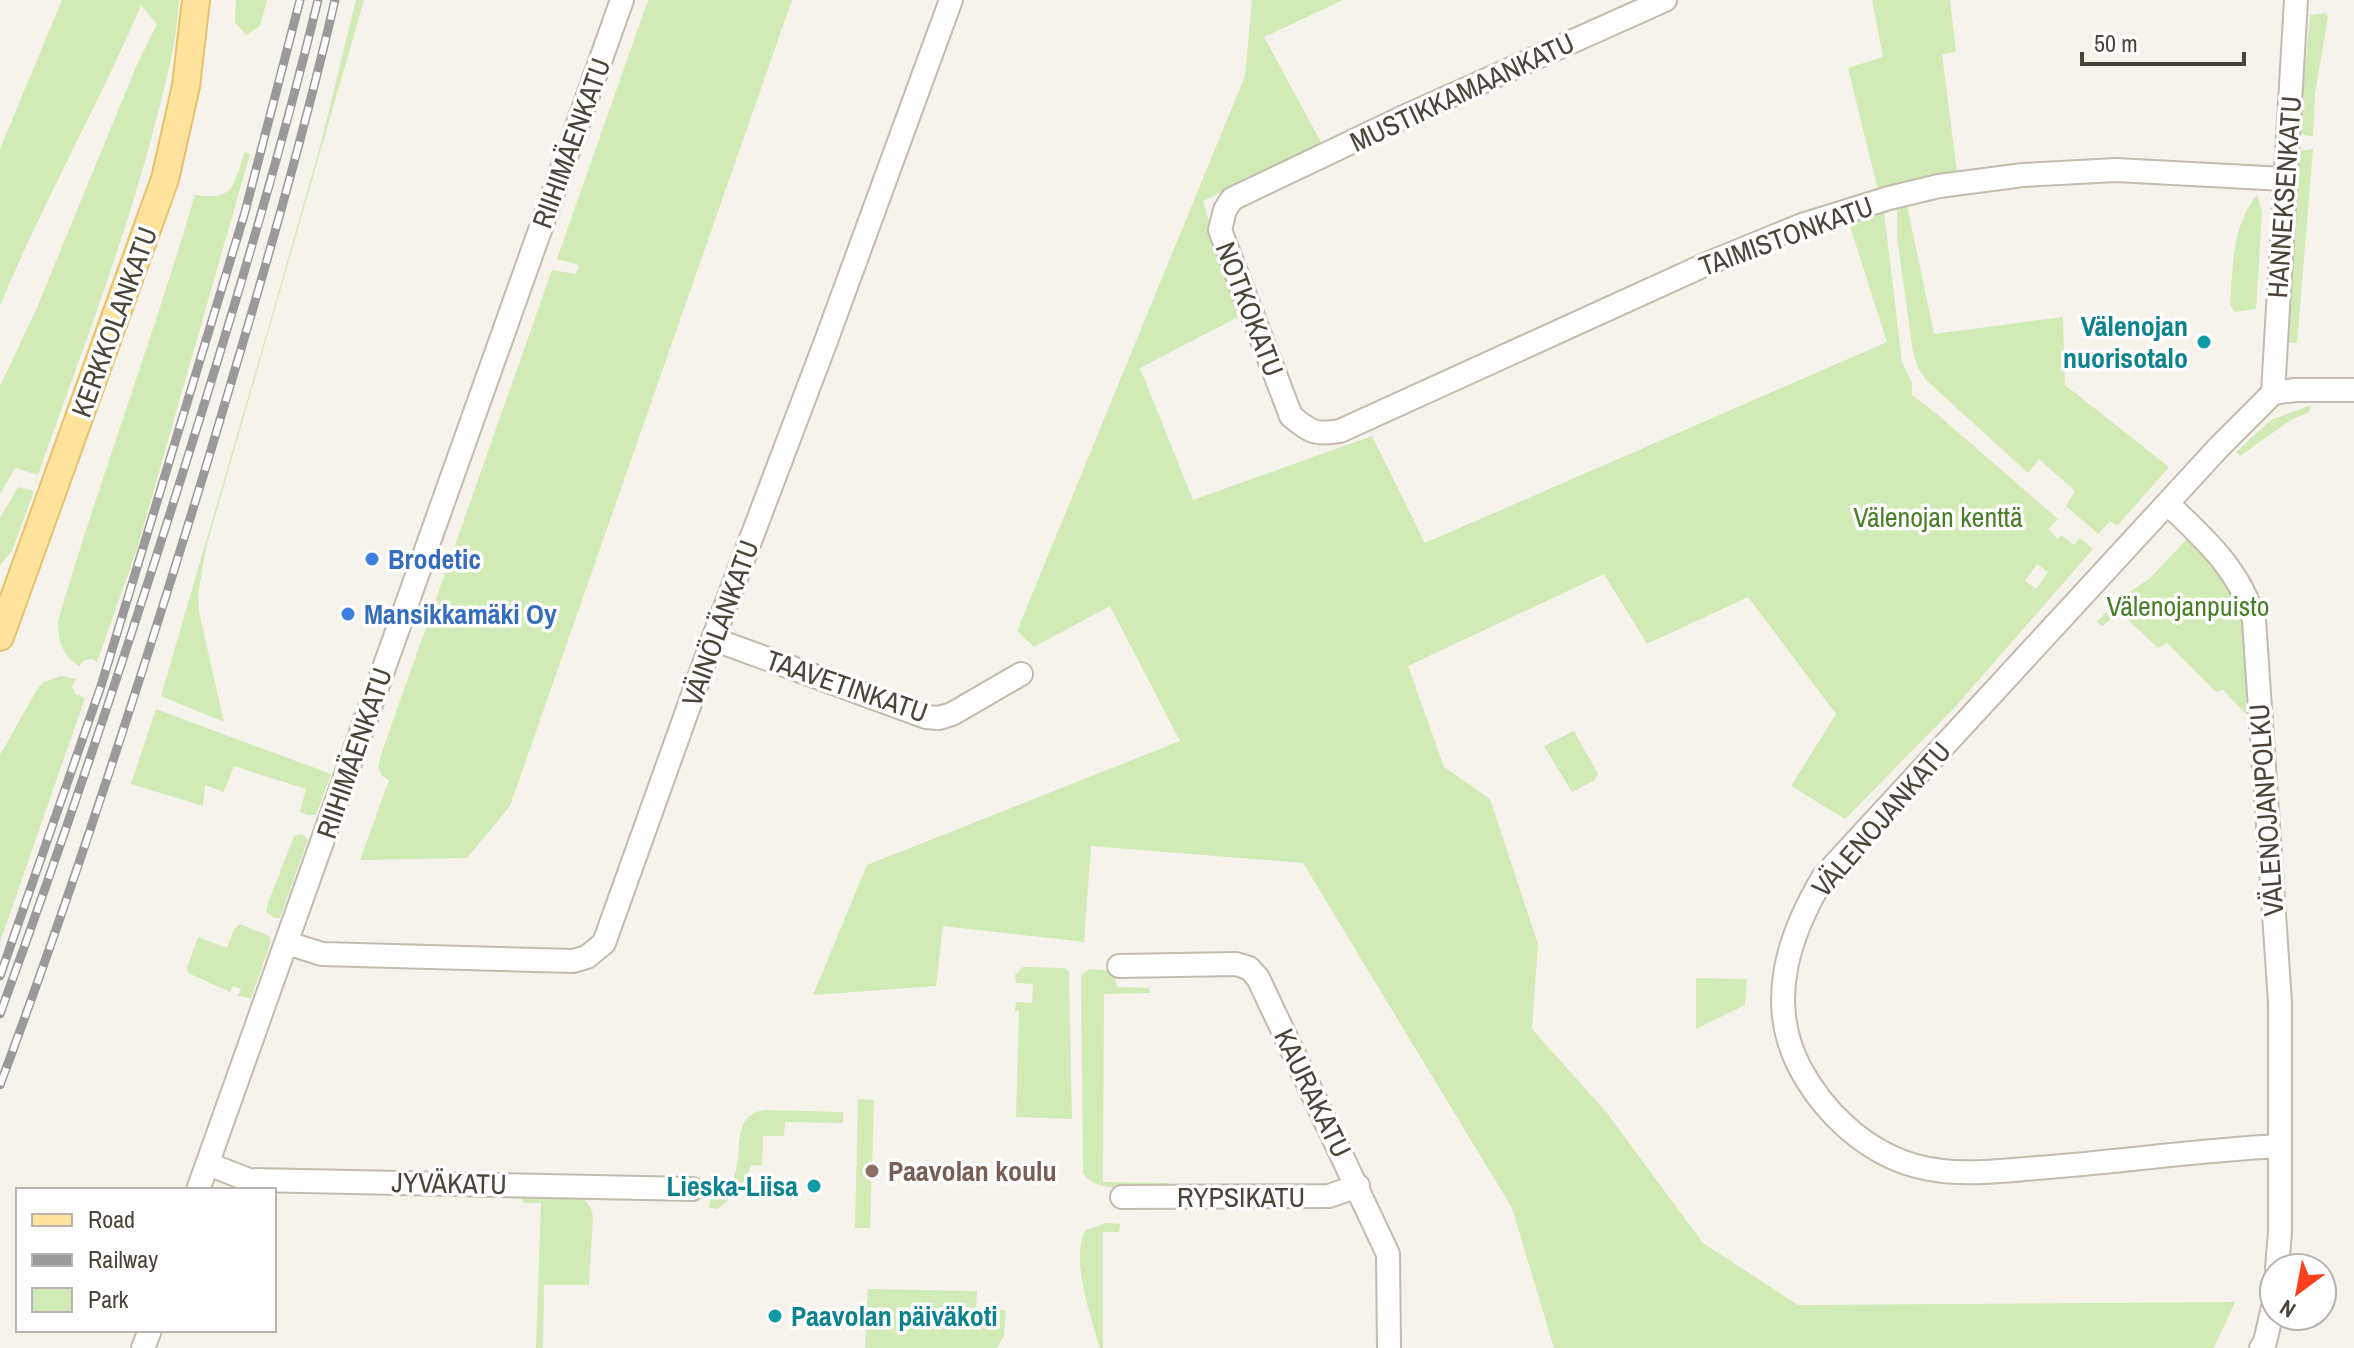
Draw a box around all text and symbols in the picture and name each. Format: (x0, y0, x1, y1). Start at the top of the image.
scale bar (2082, 16, 2244, 66)
street label: MUSTIKKAMAANKATU (1344, 23, 1580, 161)
text: 50 m (2094, 27, 2138, 59)
street label: RIIHIMÄENKATU (523, 53, 619, 233)
street label: HANNEKSENKATU (2258, 95, 2310, 299)
street label: TAIMISTONKATU (1694, 187, 1878, 285)
street label: KERKKOLANKATU (62, 222, 166, 422)
street label: NOTKOKATU (1207, 236, 1293, 382)
place label: Välenojan nuorisotalo (2063, 307, 2188, 377)
marker: Välenojan nuorisotalo (2195, 333, 2213, 351)
park label: Välenojan kenttä (1853, 498, 2023, 536)
street label: VÄINÖLÄNKATU (672, 535, 768, 711)
place label: Brodetic (388, 540, 481, 578)
marker: Brodetic (363, 550, 381, 568)
park label: Välenojanpuisto (2107, 587, 2270, 625)
place label: Mansikkamäki Oy (364, 595, 557, 633)
marker: Mansikkamäki Oy (339, 605, 357, 623)
street label: TAAVETINKATU (761, 641, 933, 731)
street label: RIIHIMÄENKATU (307, 663, 401, 843)
street label: VÄLENOJANPOLKU (2240, 703, 2292, 917)
street label: VÄLENOJANKATU (1803, 733, 1959, 905)
street label: KAURAKATU (1266, 1022, 1360, 1164)
place label: Paavolan koulu (888, 1152, 1056, 1190)
marker: Paavolan koulu (863, 1162, 881, 1180)
street label: JYVÄKATU (391, 1163, 507, 1203)
place label: Lieska-Liisa (667, 1167, 798, 1205)
marker: Lieska-Liisa (805, 1177, 823, 1195)
street label: RYPSIKATU (1177, 1178, 1305, 1216)
legend (16, 1188, 276, 1332)
text: Road (88, 1203, 135, 1235)
text: Railway (88, 1243, 158, 1275)
north arrow (2258, 1252, 2338, 1332)
text: Park (88, 1283, 129, 1315)
text: N (2274, 1293, 2301, 1325)
place label: Paavolan päiväkoti (791, 1297, 998, 1335)
marker: Paavolan päiväkoti (766, 1307, 784, 1325)

